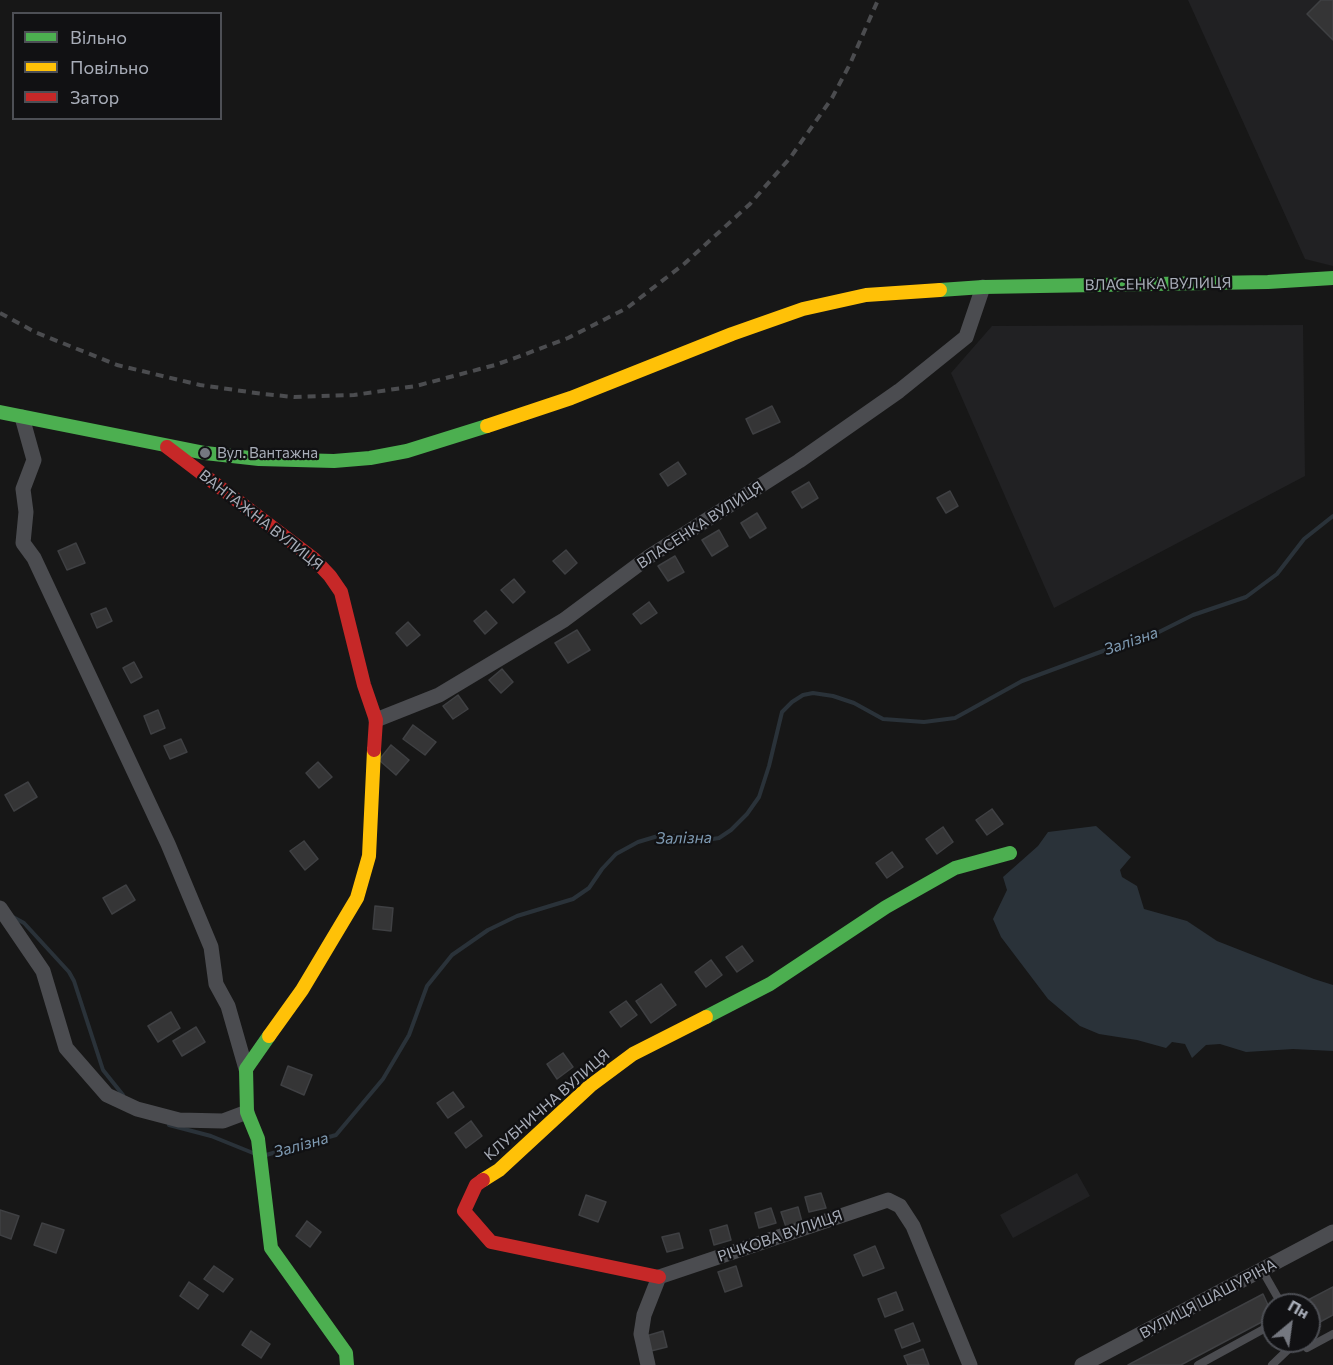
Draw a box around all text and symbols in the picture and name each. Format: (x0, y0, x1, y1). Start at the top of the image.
legend (12, 12, 222, 120)
text: Вільно (70, 26, 127, 48)
text: Повільно (70, 56, 149, 78)
text: Затор (70, 86, 119, 108)
street label: ВЛАСЕНКА ВУЛИЦЯ (1084, 274, 1232, 294)
place label: Вул. Вантажна (217, 444, 318, 462)
marker: Вул. Вантажна (198, 446, 212, 460)
street label: ВАНТАЖНА ВУЛИЦЯ (196, 466, 326, 574)
street label: ВЛАСЕНКА ВУЛИЦЯ (634, 477, 766, 573)
water label: Залізна (1101, 623, 1161, 659)
water label: Залізна (656, 828, 712, 848)
street label: КЛУБНИЧНА ВУЛИЦЯ (481, 1046, 613, 1164)
water label: Залізна (271, 1128, 331, 1162)
street label: РІЧКОВА ВУЛИЦЯ (715, 1206, 845, 1266)
street label: ВУЛИЦЯ ШАШУРІНА (1137, 1255, 1279, 1343)
north arrow (1261, 1293, 1321, 1353)
text: Пн (1285, 1295, 1313, 1322)

